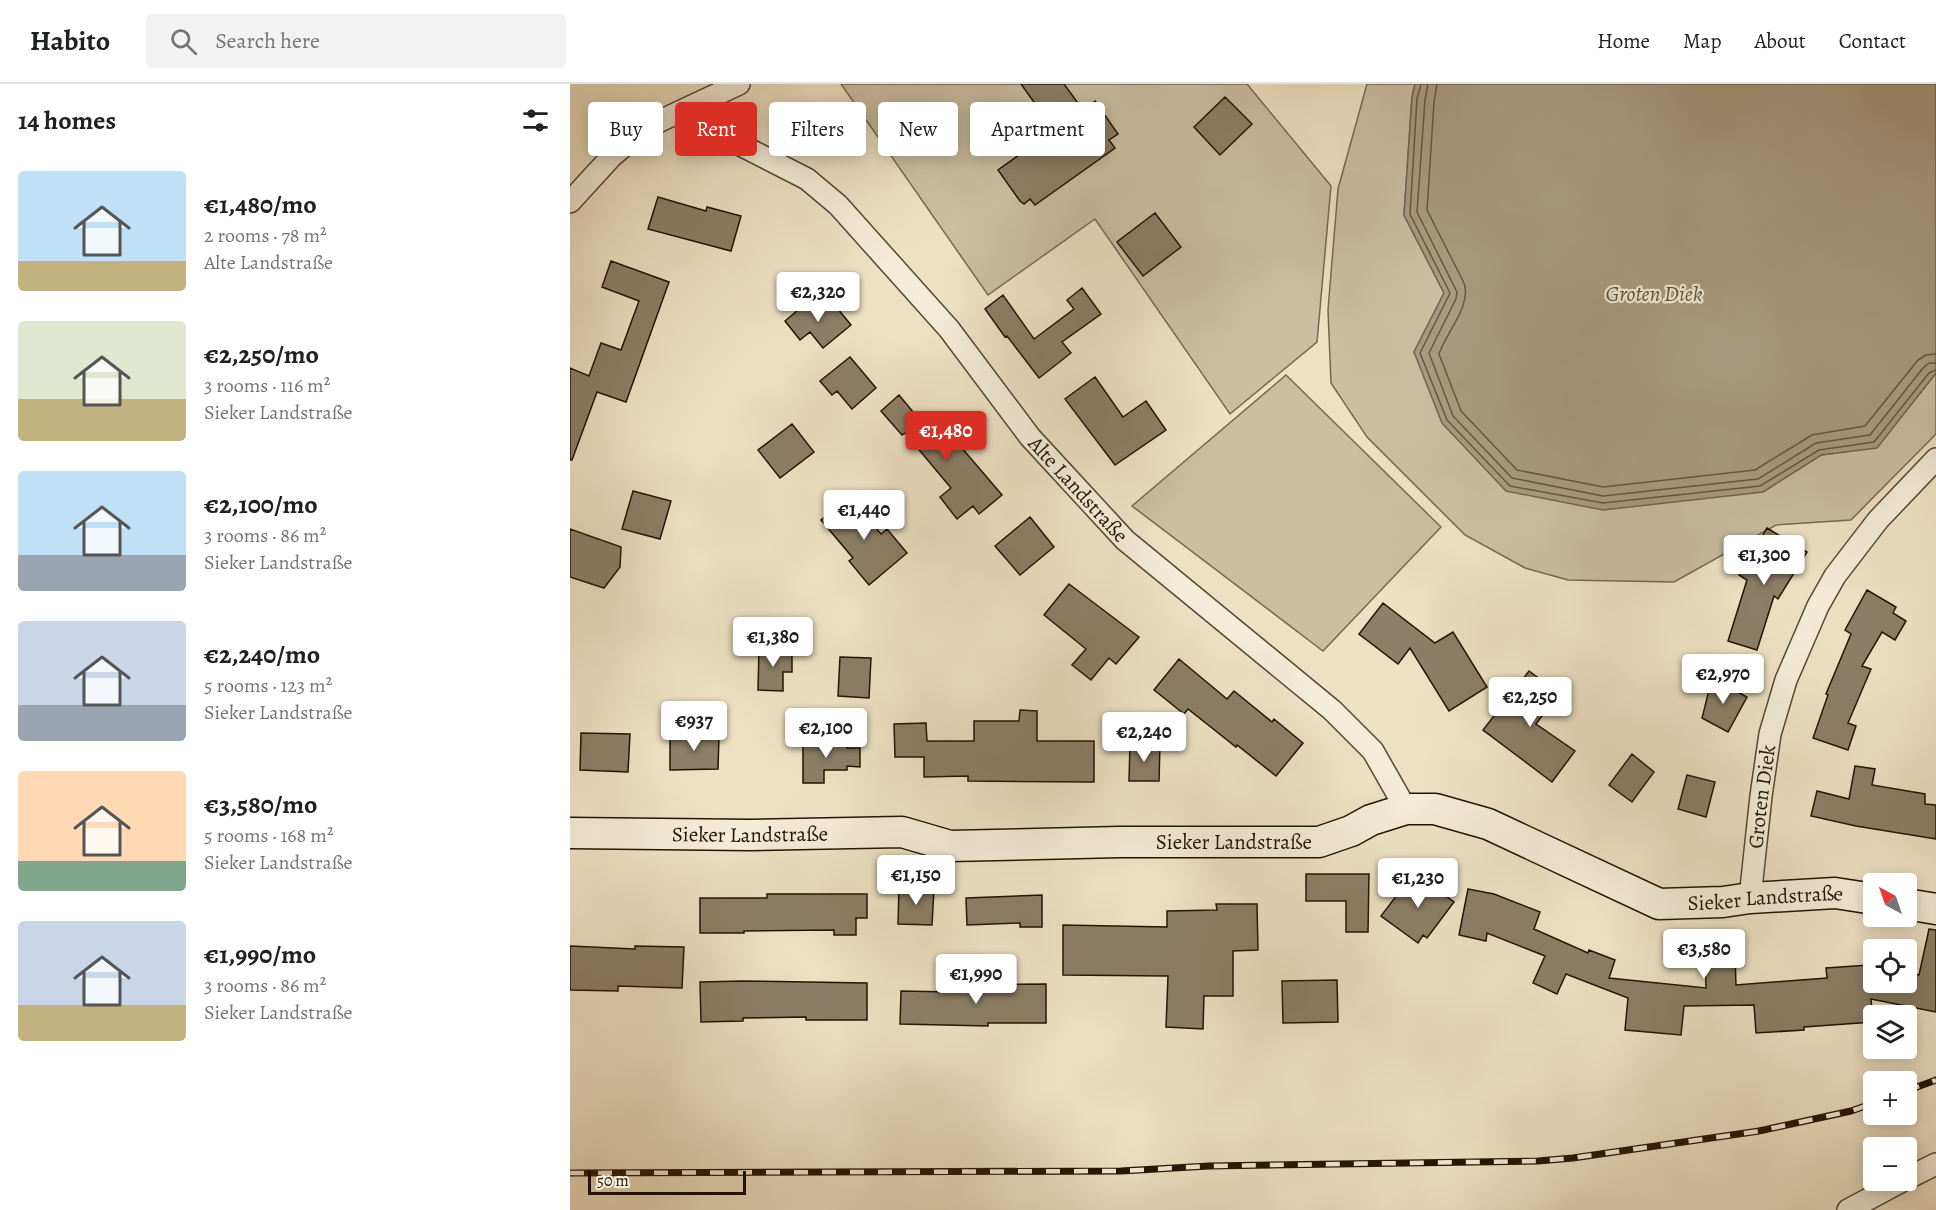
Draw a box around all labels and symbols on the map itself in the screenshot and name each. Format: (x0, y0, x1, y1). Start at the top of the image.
pin: €2,320 (769, 272, 867, 323)
water label: Groten Diek (1606, 279, 1703, 309)
pin: €1,480 (897, 411, 995, 462)
street label: Alte Landstraße (1021, 429, 1135, 549)
pin: €1,440 (815, 490, 913, 541)
pin: €1,300 (1715, 535, 1813, 586)
pin: €1,380 (724, 617, 822, 668)
pin: €2,970 (1674, 654, 1772, 705)
pin: €2,250 (1481, 677, 1579, 728)
pin: €937 (658, 701, 730, 752)
pin: €2,100 (777, 708, 875, 759)
pin: €2,240 (1095, 712, 1193, 763)
street label: Groten Diek (1741, 742, 1782, 850)
street label: Sieker Landstraße (672, 819, 828, 849)
street label: Sieker Landstraße (1156, 828, 1312, 856)
pin: €1,150 (867, 855, 965, 906)
pin: €1,230 (1369, 858, 1467, 909)
north arrow (1863, 873, 1917, 927)
street label: Sieker Landstraße (1687, 879, 1845, 917)
pin: €3,580 (1655, 929, 1753, 980)
pin: €1,990 (927, 954, 1025, 1005)
scale bar (588, 1168, 746, 1196)

